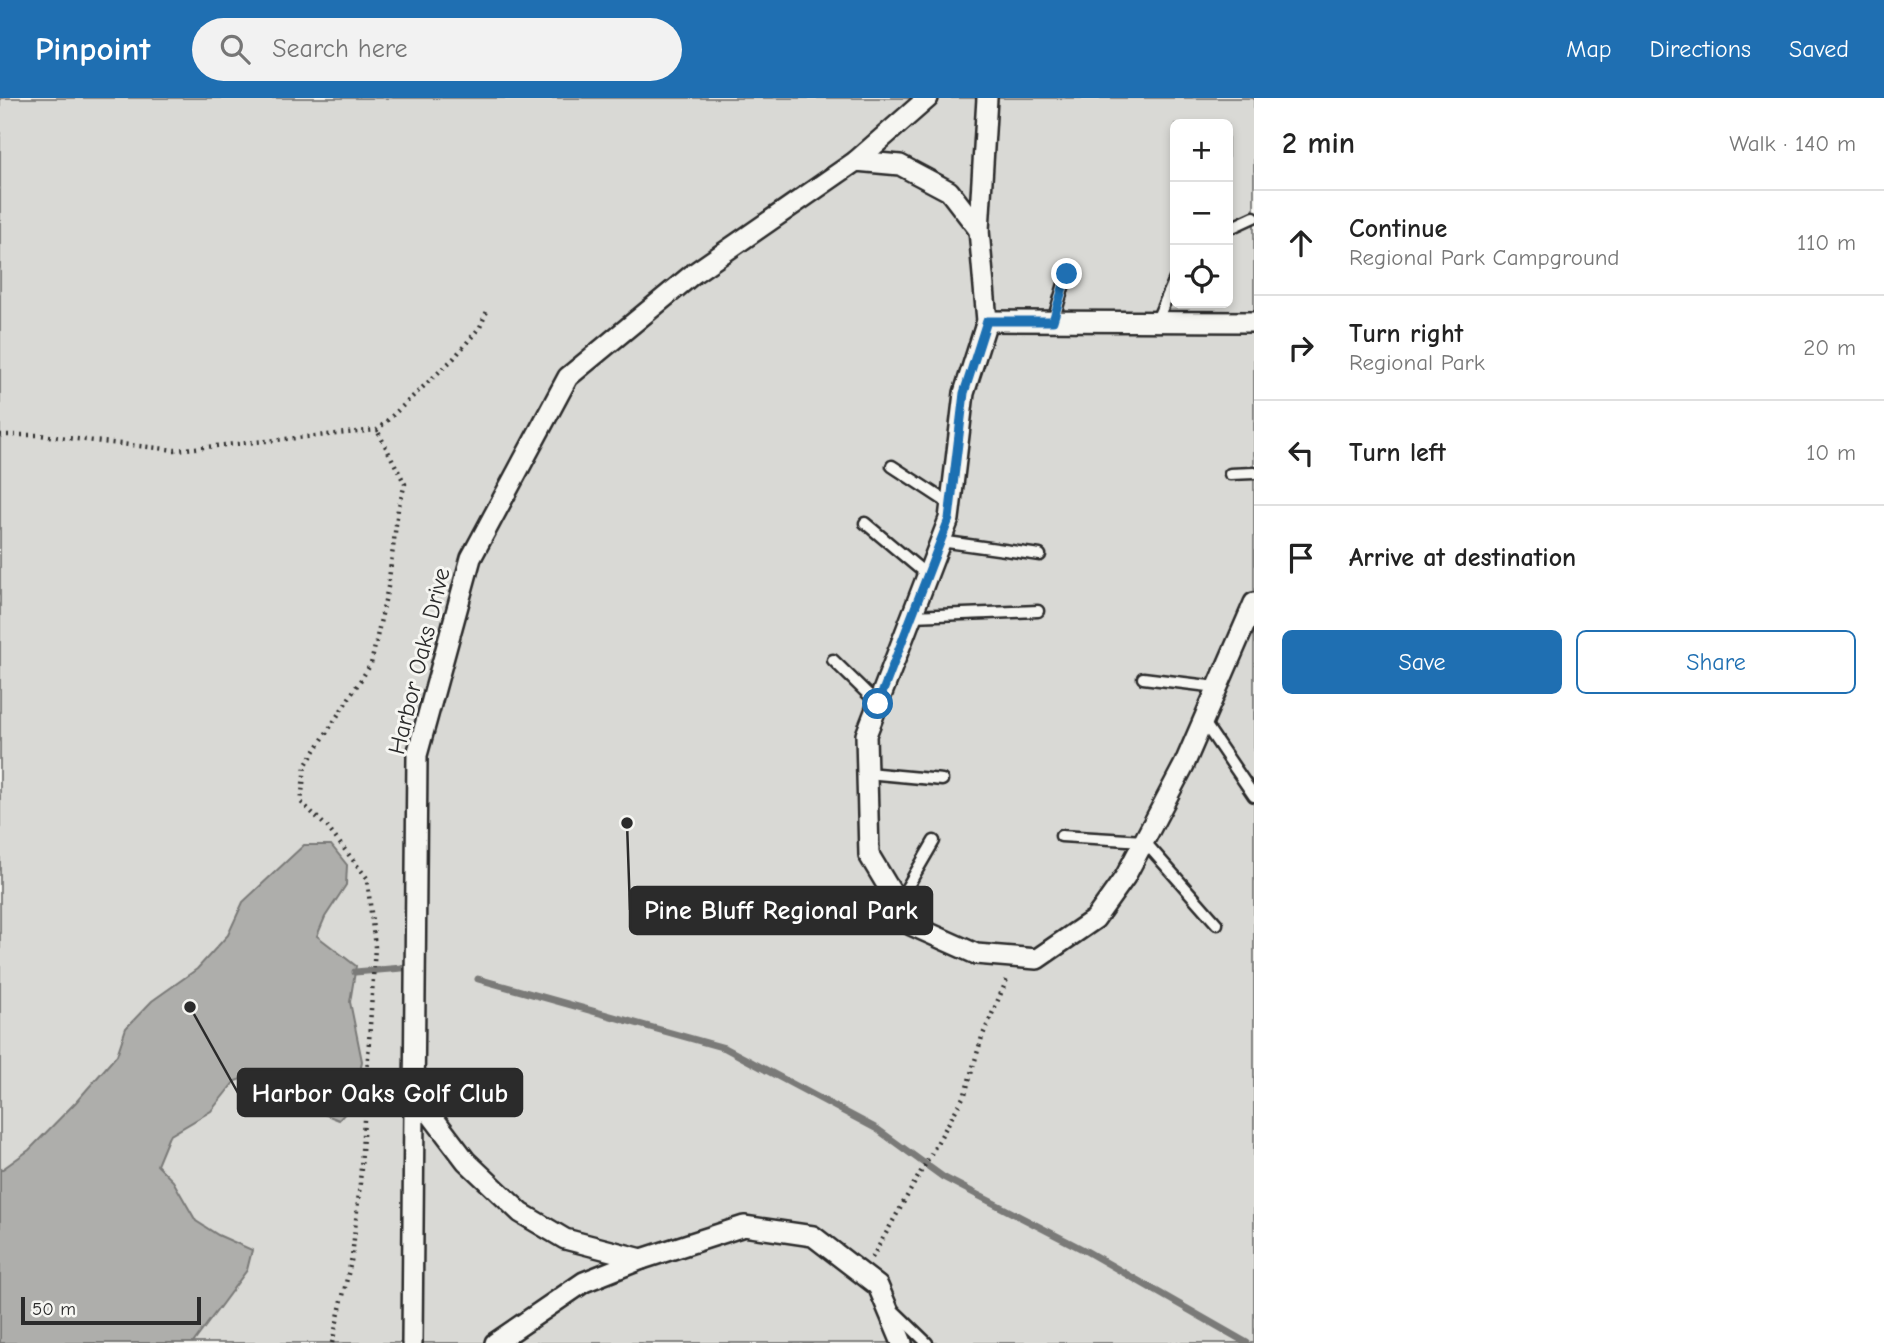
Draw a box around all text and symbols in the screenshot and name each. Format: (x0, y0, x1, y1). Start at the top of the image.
search box (192, 18, 682, 81)
text: Pinpoint (35, 30, 150, 68)
icon: search (216, 30, 254, 68)
text: Search here (272, 34, 408, 64)
text: Map (1566, 35, 1612, 63)
text: Directions (1650, 35, 1751, 63)
text: Saved (1789, 35, 1849, 63)
map controls (1170, 119, 1233, 308)
button: + (1170, 119, 1233, 182)
text: 2 min (1282, 126, 1355, 161)
text: Walk · 140 m (1729, 130, 1856, 157)
button: − (1170, 182, 1233, 245)
text: Continue (1349, 214, 1447, 244)
icon: ahead (1282, 224, 1320, 262)
text: 110 m (1797, 229, 1856, 256)
text: Regional Park Campground (1349, 244, 1620, 271)
button: locate (1170, 245, 1233, 308)
route end (1051, 258, 1082, 289)
text: Turn right (1349, 319, 1463, 349)
icon: right (1282, 329, 1320, 367)
text: 20 m (1803, 334, 1856, 361)
text: Regional Park (1349, 349, 1485, 376)
icon: left (1282, 434, 1320, 472)
text: Turn left (1349, 438, 1446, 468)
text: 10 m (1806, 439, 1856, 466)
icon: arrive (1282, 539, 1320, 577)
text: Arrive at destination (1349, 543, 1576, 573)
street label: Harbor Oaks Drive (382, 565, 456, 757)
button: Save (1282, 630, 1562, 694)
button: Share (1576, 630, 1856, 694)
route start (862, 688, 893, 719)
callout: Pine Bluff Regional Park (630, 887, 932, 934)
text: Pine Bluff Regional Park (644, 896, 918, 926)
callout: Harbor Oaks Golf Club (238, 1069, 522, 1116)
text: Harbor Oaks Golf Club (252, 1079, 508, 1109)
scale bar (21, 1294, 201, 1326)
text: 50 m (32, 1298, 76, 1320)

